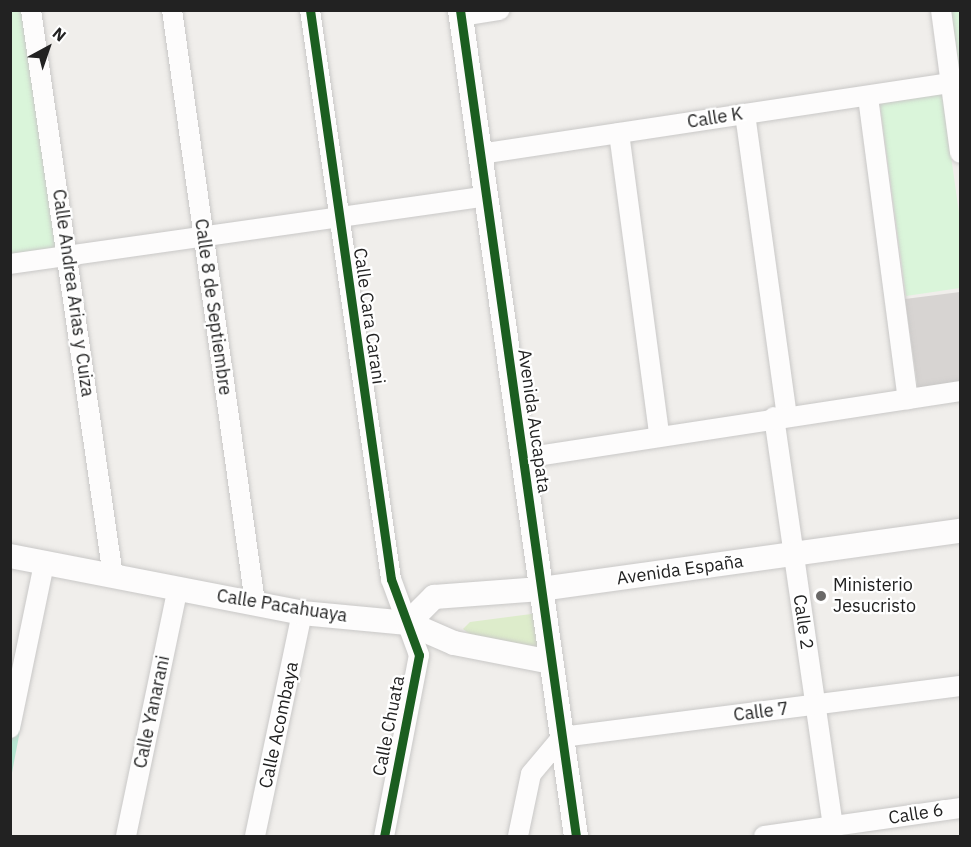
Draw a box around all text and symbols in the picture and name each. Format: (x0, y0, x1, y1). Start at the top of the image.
north arrow (18, 18, 78, 78)
text: N (49, 23, 70, 46)
street label: Calle K (686, 103, 744, 133)
street label: Calle Andrea Arias y Cuiza (48, 188, 98, 398)
street label: Calle 8 de Septiembre (190, 217, 236, 397)
street label: Calle Cara Carani (349, 246, 389, 386)
street label: Avenida Aucapata (513, 348, 555, 494)
street label: Avenida España (615, 550, 745, 590)
place label: Ministerio Jesucristo (833, 575, 916, 618)
street label: Calle Pacahuaya (215, 585, 349, 627)
marker: Ministerio Jesucristo (814, 589, 828, 603)
street label: Calle 2 (788, 593, 818, 651)
street label: Calle Yanarani (130, 654, 174, 770)
street label: Calle Acombaya (255, 660, 303, 790)
street label: Calle Chuata (369, 674, 409, 778)
street label: Calle 7 (732, 698, 790, 726)
street label: Calle 6 (887, 799, 945, 829)

